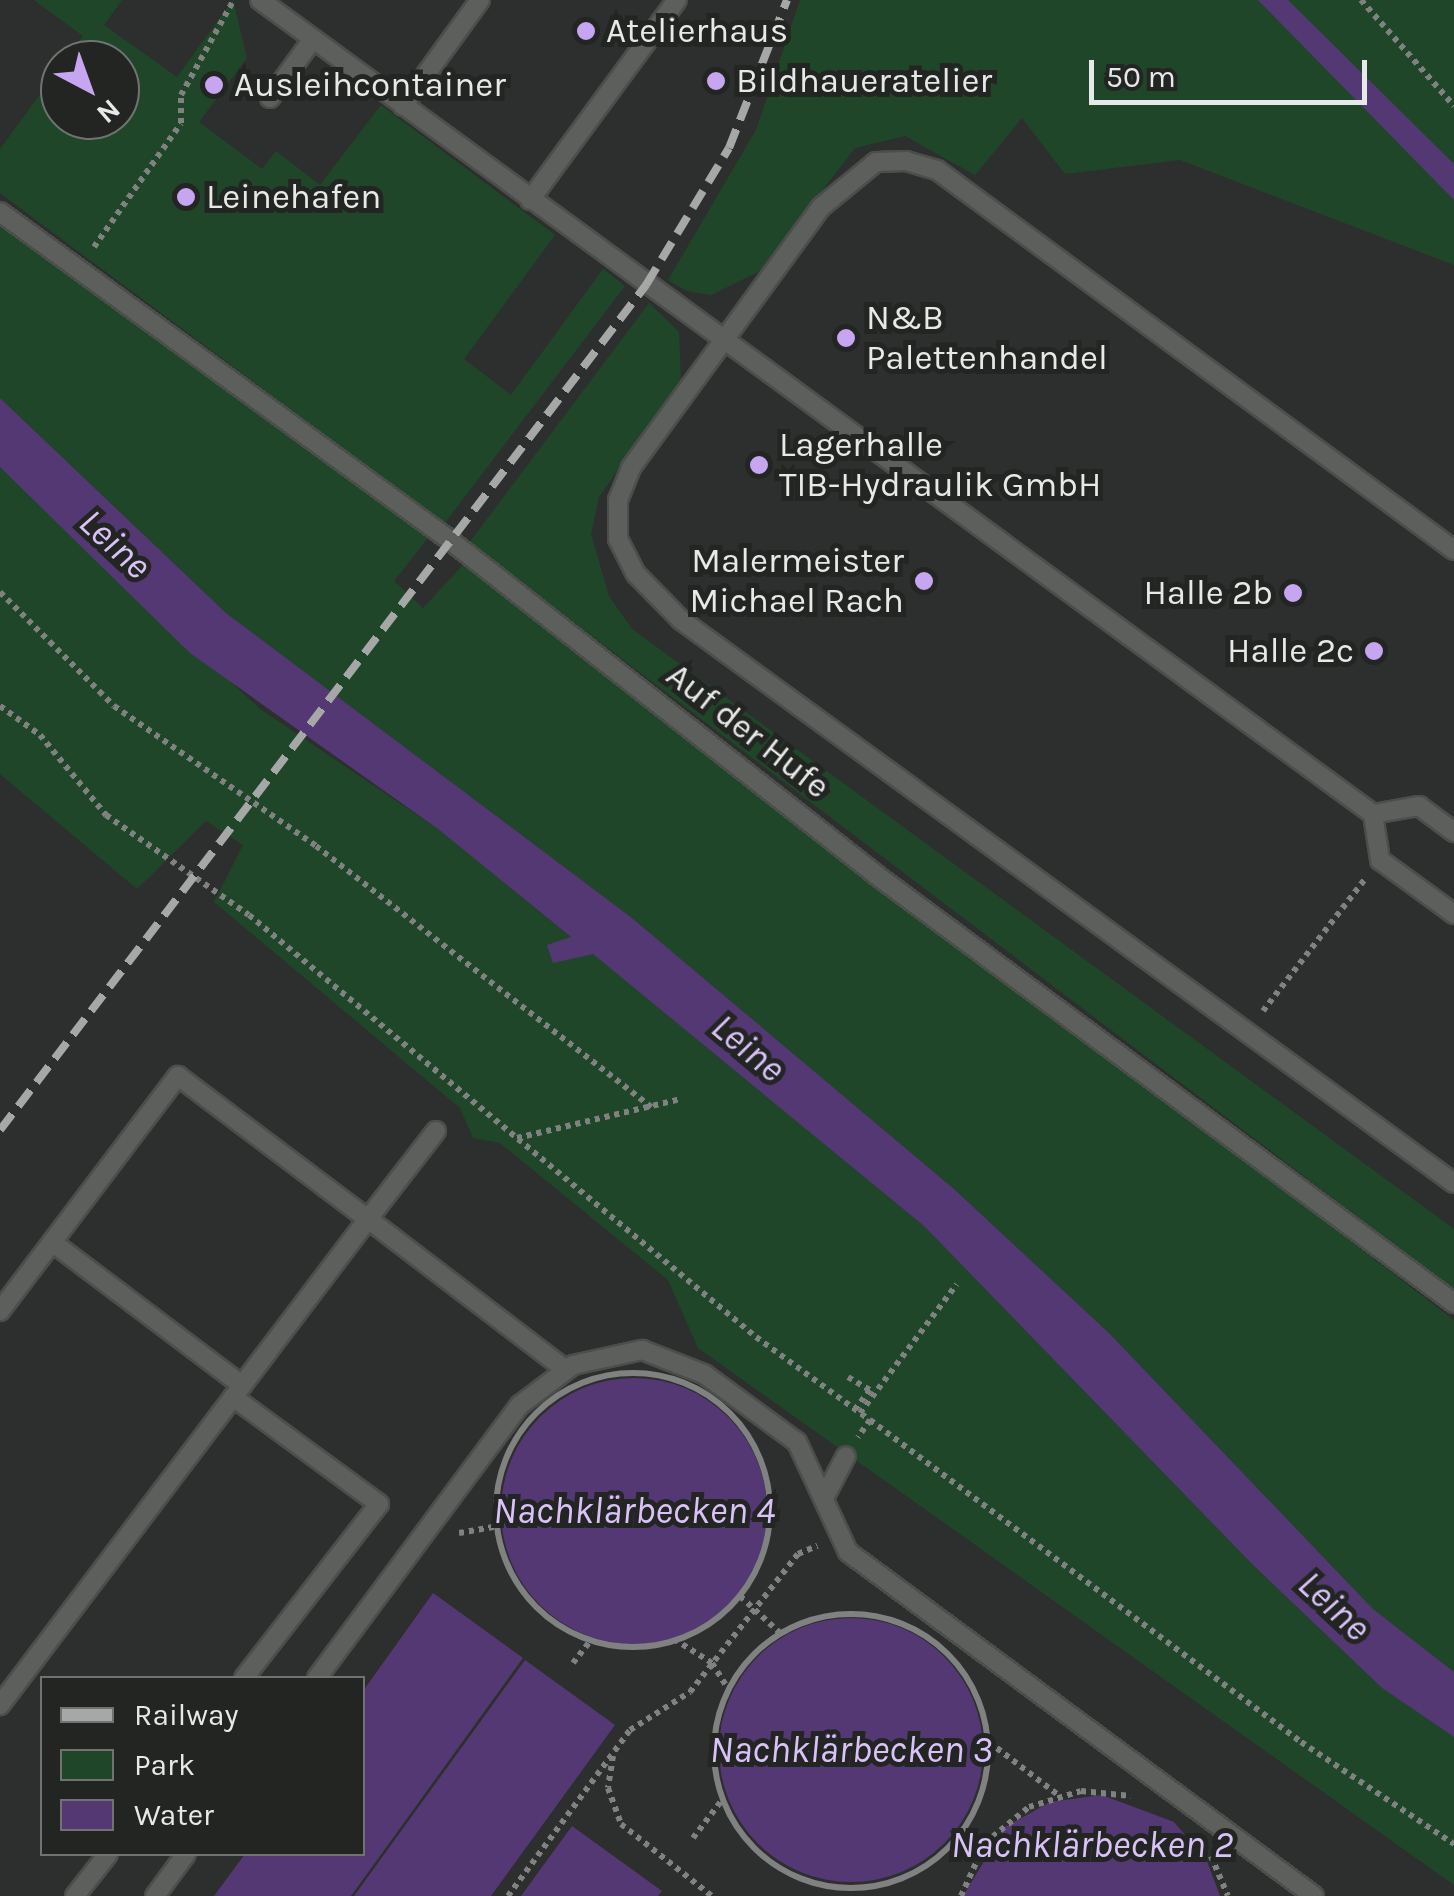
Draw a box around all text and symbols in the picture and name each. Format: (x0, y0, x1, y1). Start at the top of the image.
place label: Atelierhaus (606, 10, 788, 52)
marker: Atelierhaus (575, 20, 597, 42)
north arrow (40, 40, 140, 140)
scale bar (1094, 40, 1372, 102)
text: 50 m (1106, 59, 1176, 95)
place label: Bildhaueratelier (736, 60, 992, 102)
place label: Ausleihcontainer (234, 64, 506, 106)
marker: Bildhaueratelier (705, 70, 727, 92)
marker: Ausleihcontainer (203, 74, 225, 96)
text: N (90, 92, 127, 131)
place label: Leinehafen (206, 176, 381, 218)
marker: Leinehafen (175, 186, 197, 208)
place label: N&B Palettenhandel (866, 297, 1108, 379)
marker: N&B Palettenhandel (835, 327, 857, 349)
place label: Lagerhalle TIB-Hydraulik GmbH (779, 424, 1101, 506)
marker: Lagerhalle TIB-Hydraulik GmbH (748, 454, 770, 476)
water label: Leine (69, 499, 161, 589)
place label: Malermeister Michael Rach (690, 540, 904, 622)
marker: Malermeister Michael Rach (913, 570, 935, 592)
place label: Halle 2b (1143, 572, 1273, 614)
marker: Halle 2b (1282, 582, 1304, 604)
place label: Halle 2c (1227, 630, 1354, 672)
marker: Halle 2c (1363, 640, 1385, 662)
street label: Auf der Hufe (658, 654, 838, 808)
water label: Leine (702, 1004, 794, 1092)
water label: Nachklärbecken 4 (493, 1488, 775, 1534)
water label: Leine (1288, 1561, 1380, 1651)
legend (40, 1676, 365, 1856)
text: Railway (134, 1697, 238, 1733)
water label: Nachklärbecken 3 (710, 1727, 992, 1773)
text: Park (134, 1747, 195, 1783)
text: Water (134, 1797, 214, 1833)
water label: Nachklärbecken 2 (951, 1822, 1233, 1868)

